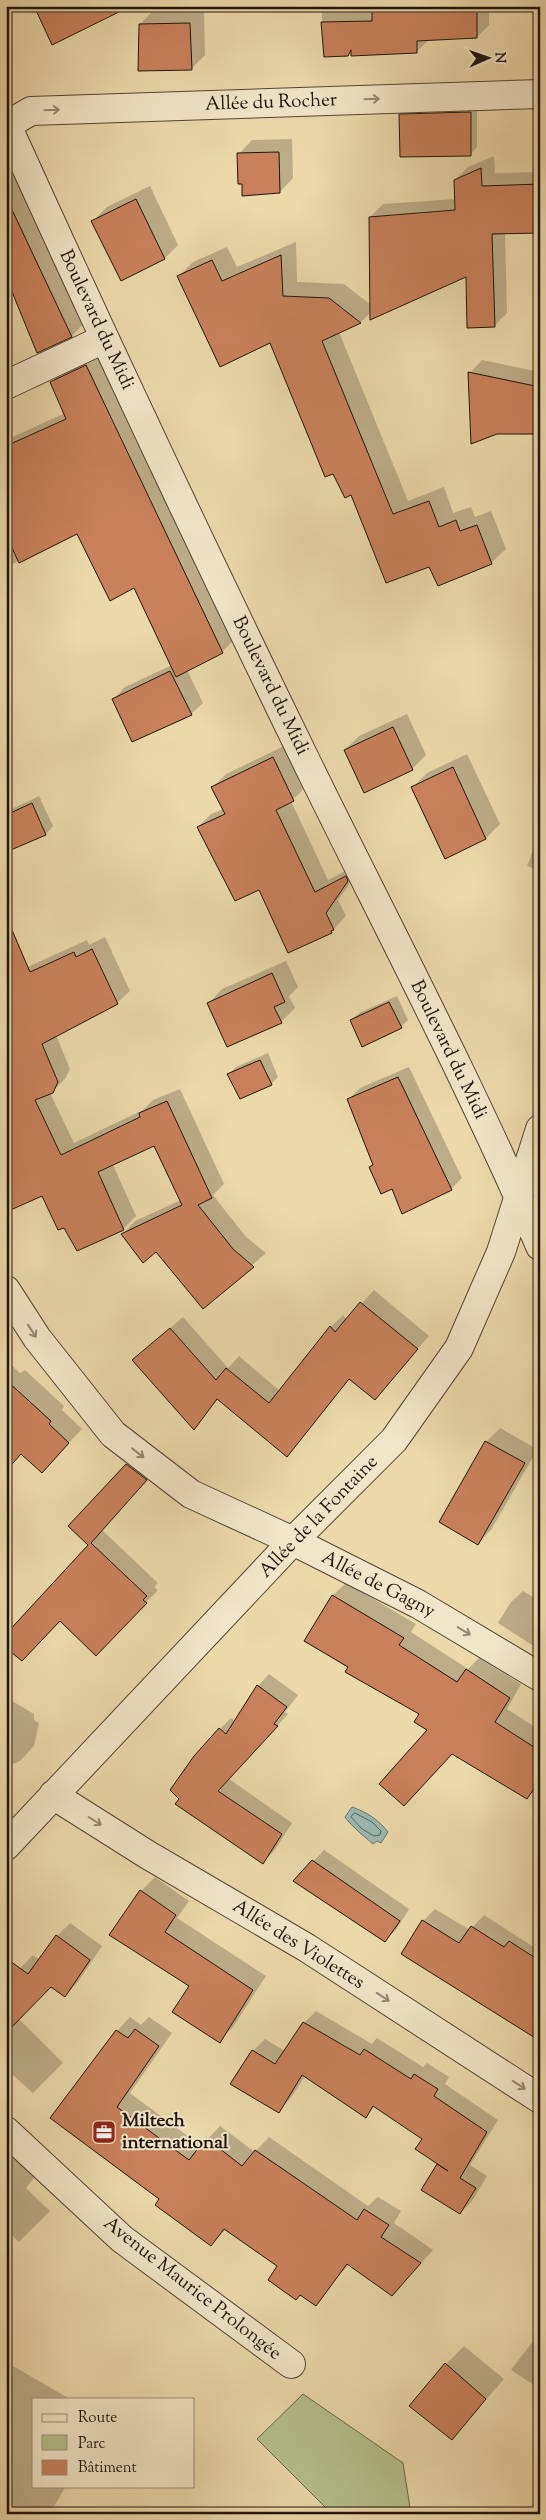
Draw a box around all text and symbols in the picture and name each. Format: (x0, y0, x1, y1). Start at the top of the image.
north arrow (464, 32, 514, 82)
text: N (489, 52, 509, 64)
street label: Allée du Rocher (205, 87, 337, 119)
one-way arrow (363, 95, 379, 104)
one-way arrow (44, 105, 60, 115)
street label: Boulevard du Midi (52, 246, 140, 394)
street label: Boulevard du Midi (225, 612, 315, 760)
street label: Boulevard du Midi (403, 976, 493, 1124)
one-way arrow (28, 1323, 38, 1337)
one-way arrow (131, 1448, 144, 1459)
street label: Allée de la Fontaine (253, 1449, 385, 1584)
street label: Allée de Gagny (316, 1545, 440, 1626)
one-way arrow (456, 1627, 470, 1637)
one-way arrow (87, 1816, 101, 1826)
street label: Allée des Violettes (227, 1893, 369, 1997)
one-way arrow (375, 1992, 389, 2002)
one-way arrow (512, 2080, 526, 2091)
place label: Miltech international (122, 2108, 229, 2157)
office icon: Miltech international (91, 2119, 117, 2145)
street label: Avenue Maurice Prolongée (97, 2211, 287, 2367)
legend (32, 2398, 195, 2488)
text: Route (78, 2408, 117, 2429)
text: Parc (78, 2434, 106, 2455)
text: Bâtiment (78, 2458, 137, 2479)

